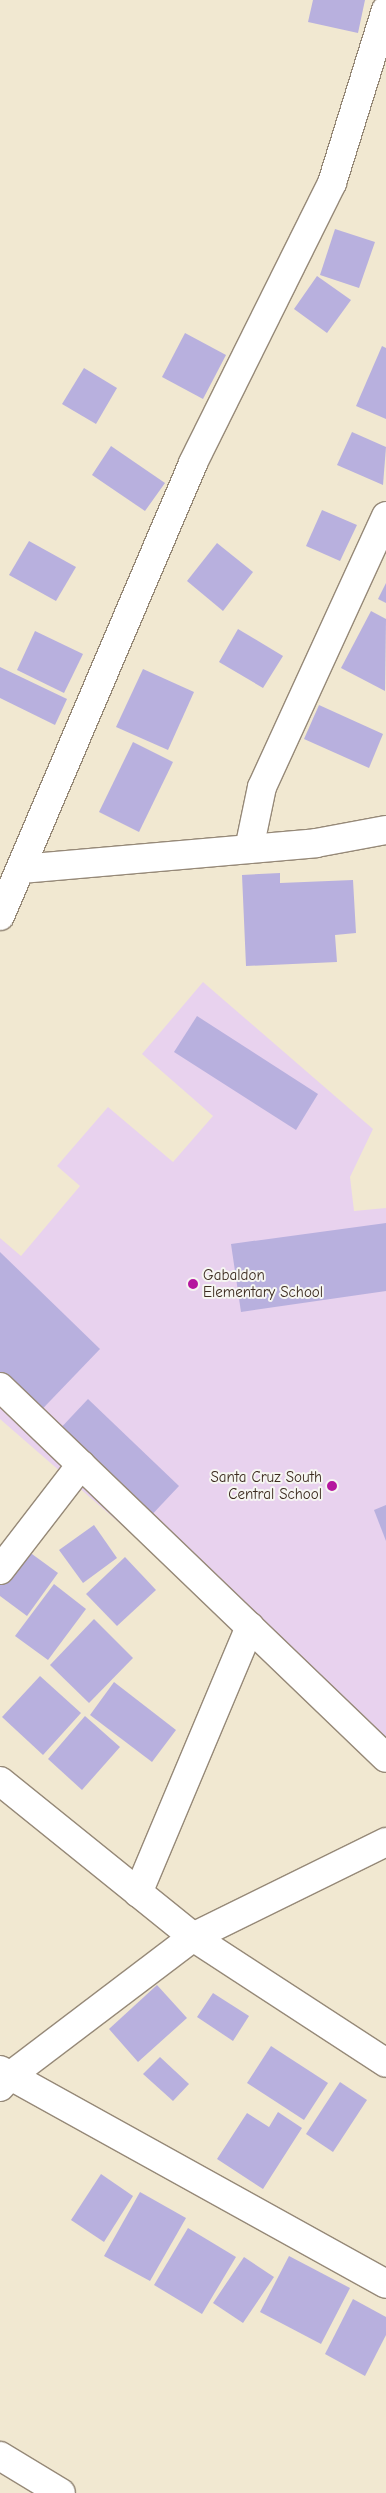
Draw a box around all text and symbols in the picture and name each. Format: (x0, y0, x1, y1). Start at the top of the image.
place label: Gabaldon Elementary School (203, 1266, 323, 1301)
marker: Gabaldon Elementary School (187, 1278, 199, 1290)
place label: Santa Cruz South Central School (211, 1468, 322, 1503)
marker: Santa Cruz South Central School (326, 1480, 338, 1492)

